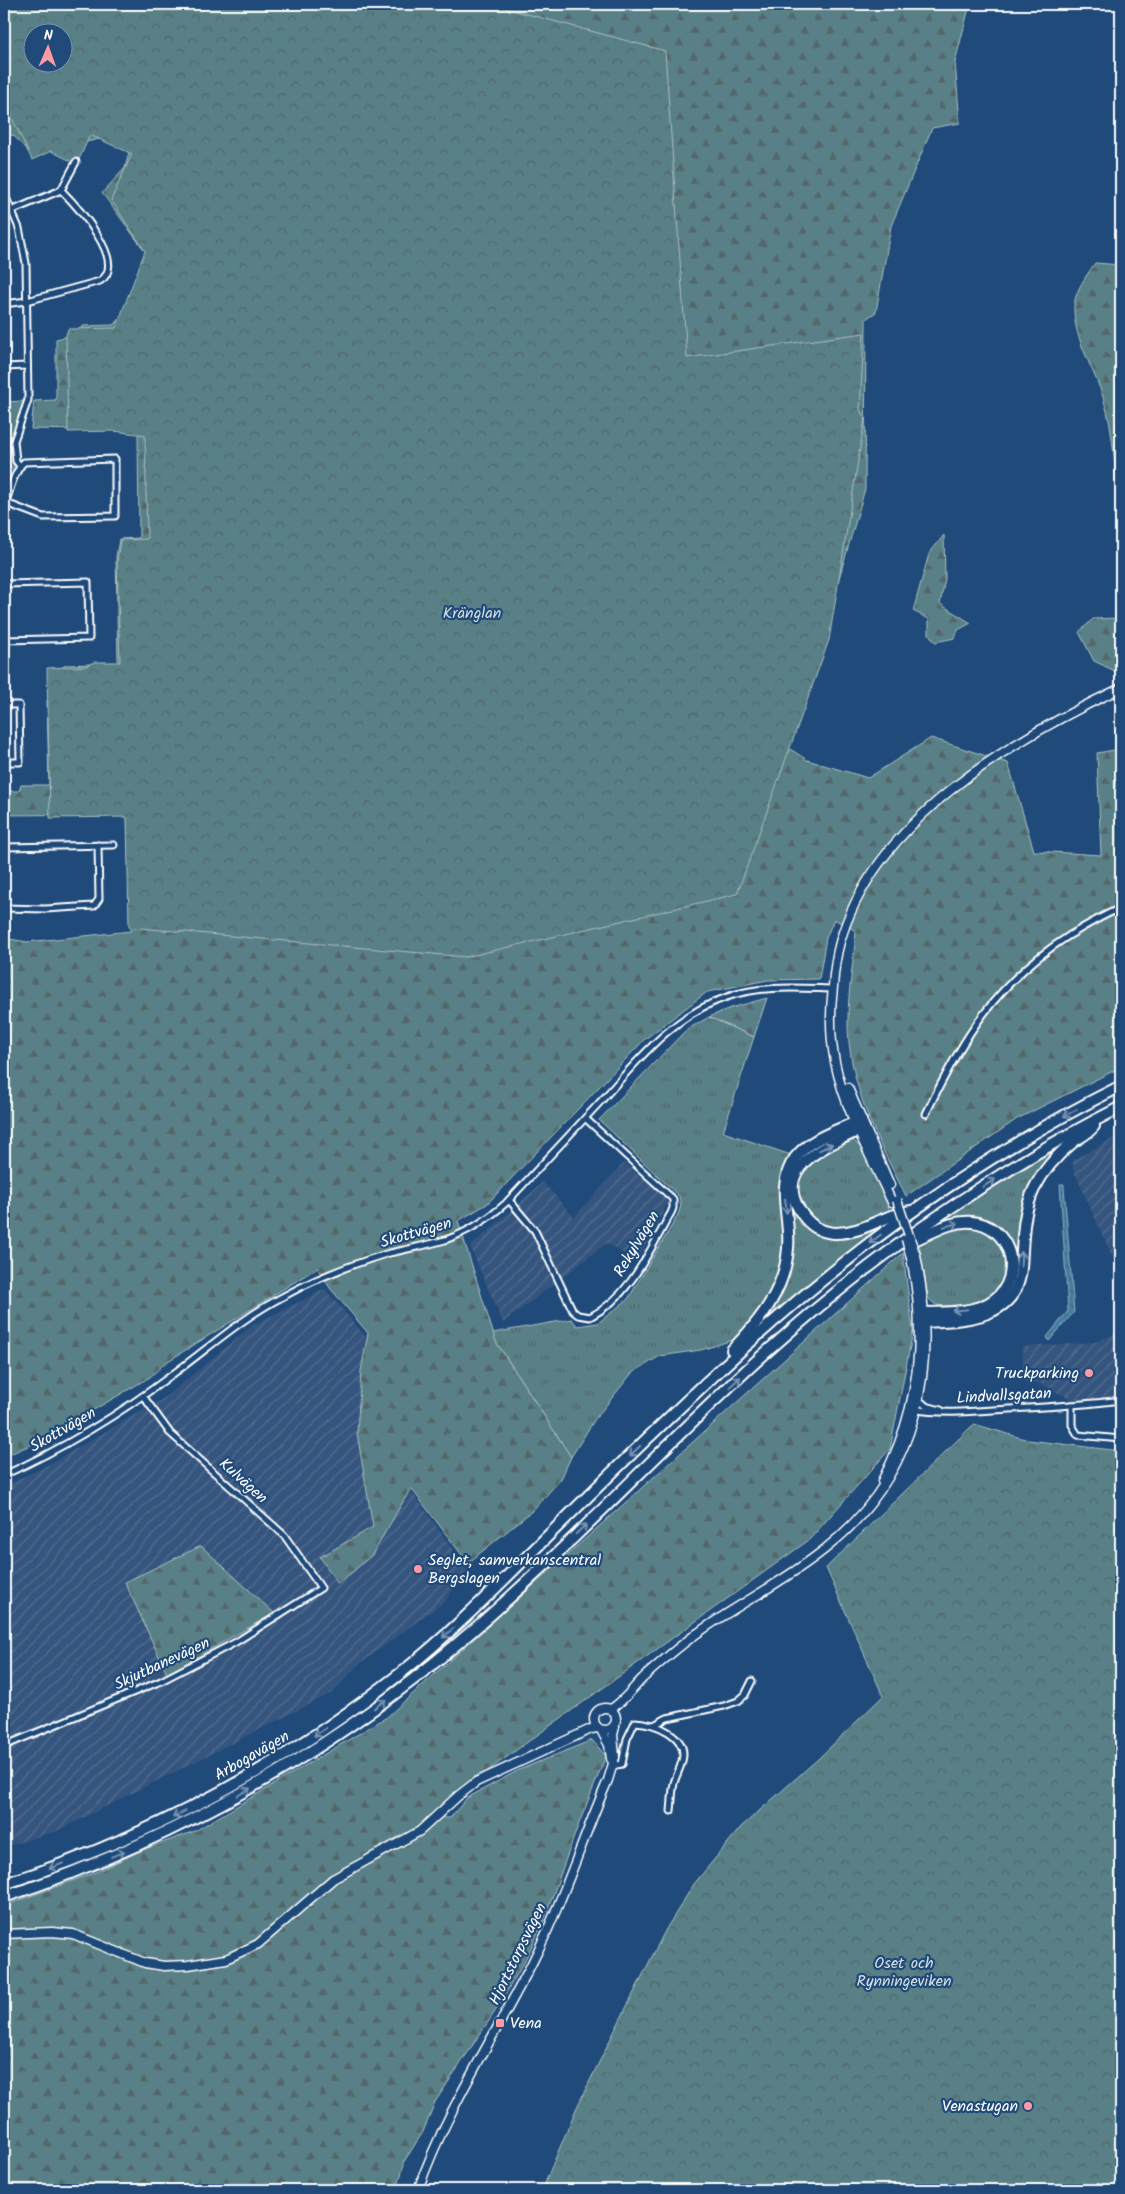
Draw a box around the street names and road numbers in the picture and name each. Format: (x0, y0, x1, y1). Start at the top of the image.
street label: Rekylvägen (607, 1206, 667, 1282)
street label: Skottvägen (377, 1211, 455, 1255)
street label: Lindvallsgatan (956, 1381, 1052, 1411)
street label: Skottvägen (25, 1401, 101, 1459)
street label: Kulvägen (213, 1452, 273, 1510)
street label: Skjutbanevägen (110, 1631, 214, 1697)
street label: Arbogavägen (210, 1724, 294, 1788)
street label: Hjortstorpsvägen (482, 1899, 554, 2009)

